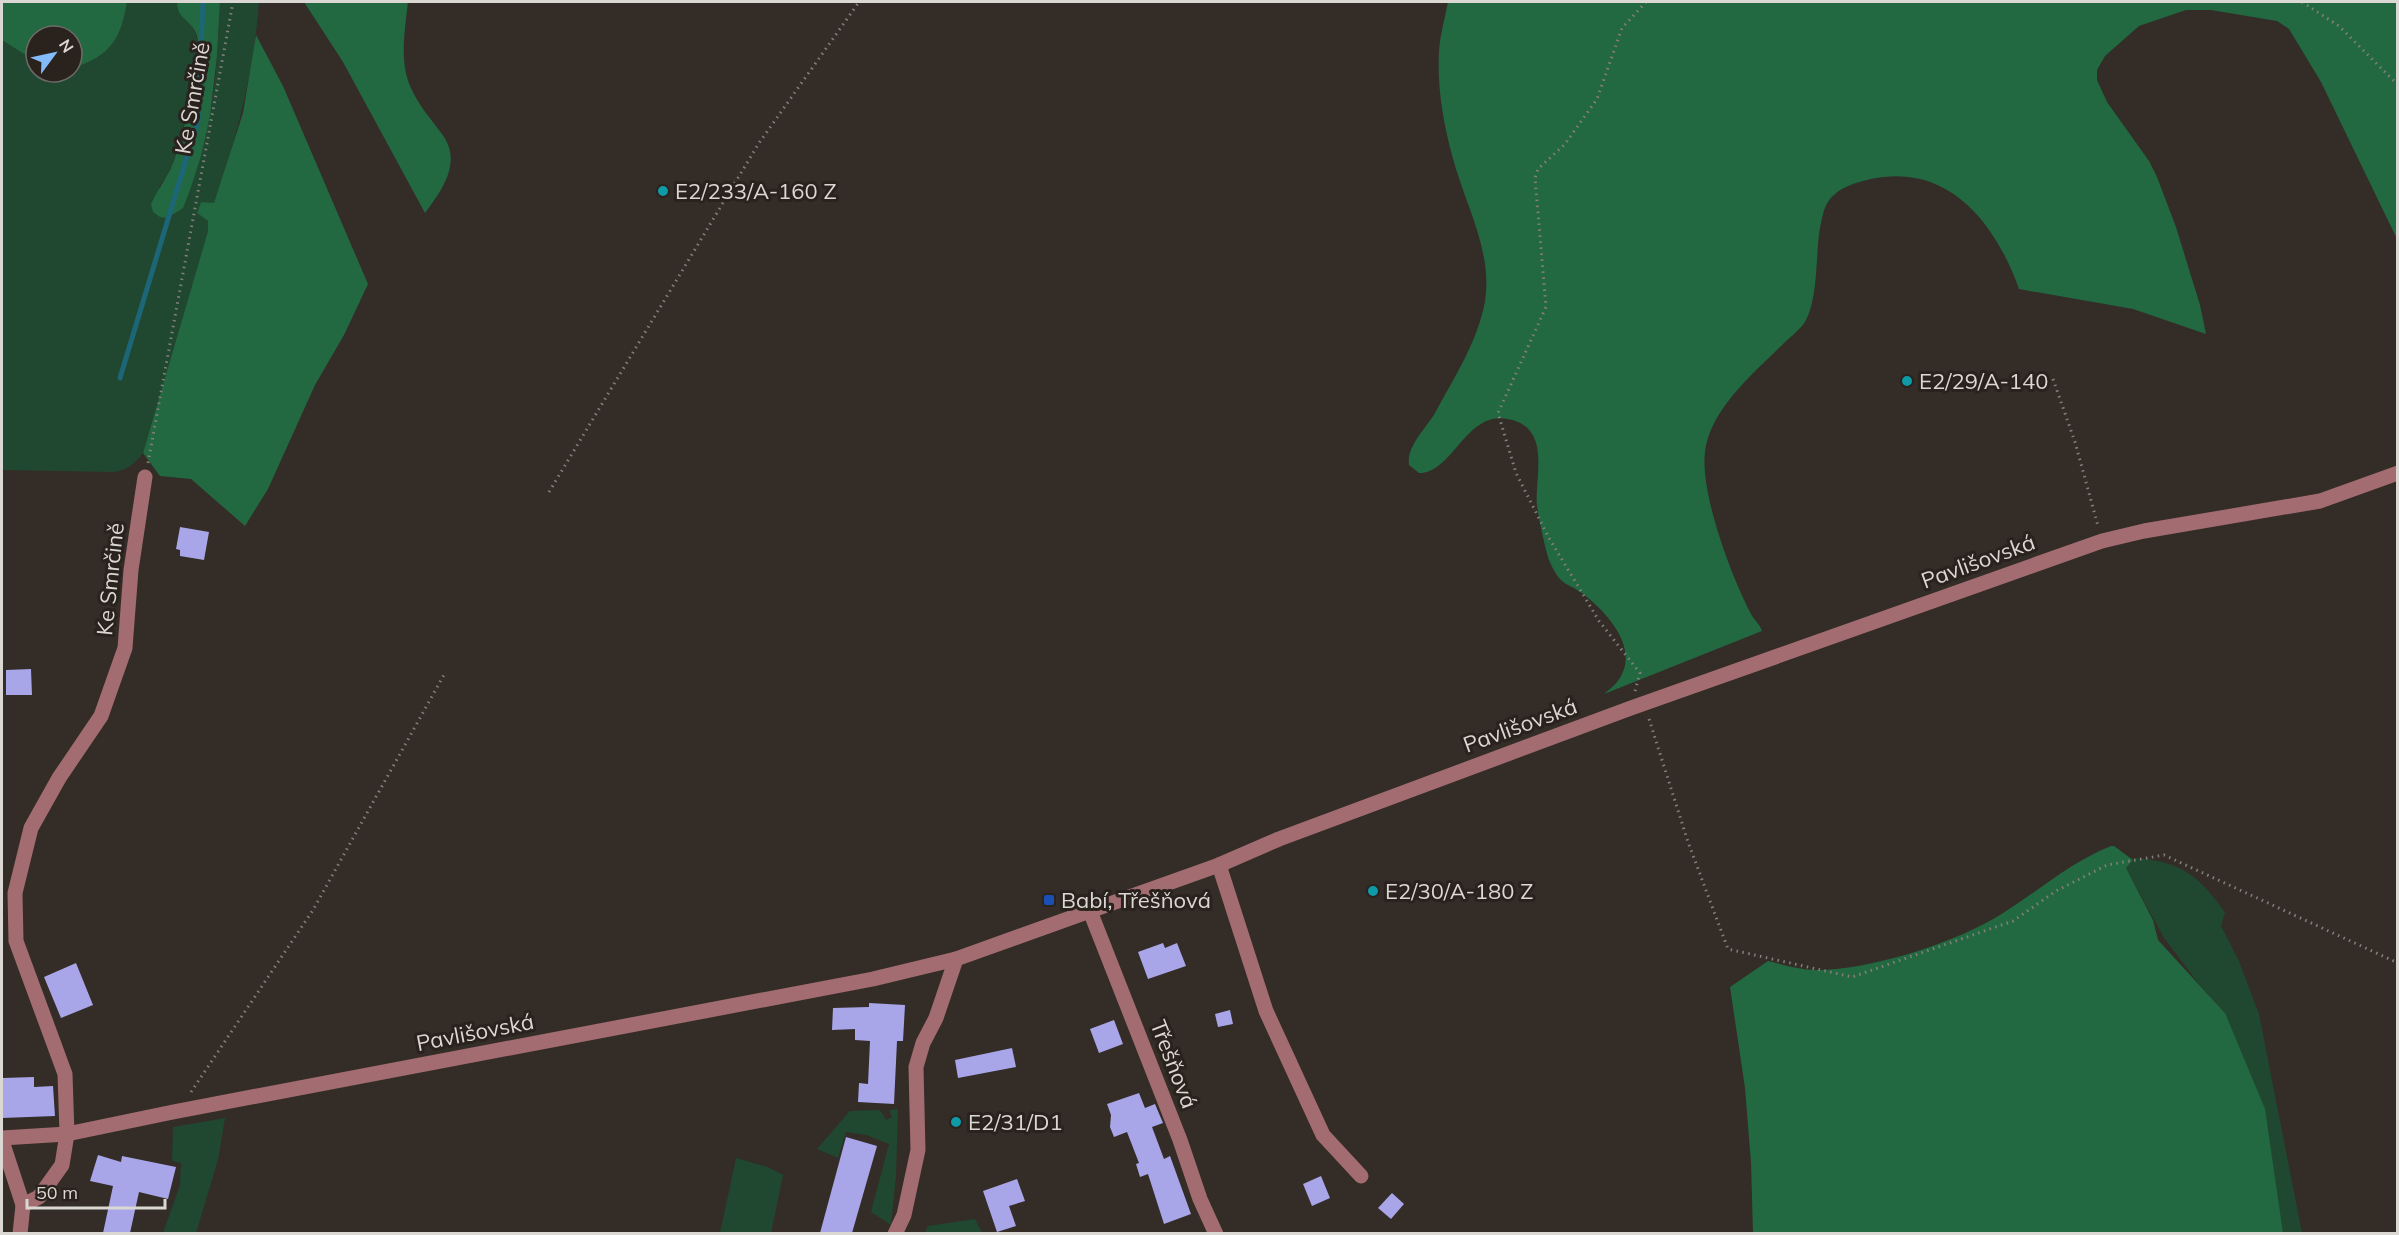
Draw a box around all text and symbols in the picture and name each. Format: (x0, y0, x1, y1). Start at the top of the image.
north arrow (24, 24, 84, 84)
text: N (55, 35, 78, 56)
street label: Ke Smrčině (168, 40, 216, 156)
place label: E2/233/A-160 Z (675, 177, 837, 205)
marker: E2/233/A-160 Z (656, 184, 670, 198)
place label: E2/29/A-140 (1919, 367, 2048, 395)
marker: E2/29/A-140 (1900, 374, 1914, 388)
street label: Ke Smrčině (90, 521, 130, 637)
street label: Pavlišovská (1917, 527, 2039, 595)
street label: Pavlišovská (1459, 691, 1581, 759)
place label: E2/30/A-180 Z (1385, 877, 1533, 905)
marker: E2/30/A-180 Z (1366, 884, 1380, 898)
place label: Babí, Třešňová (1061, 886, 1211, 914)
marker: Babí, Třešňová (1042, 893, 1056, 907)
street label: Pavlišovská (414, 1007, 536, 1057)
street label: Třešňová (1144, 1016, 1204, 1112)
place label: E2/31/D1 (968, 1108, 1063, 1136)
marker: E2/31/D1 (949, 1115, 963, 1129)
scale bar (27, 1172, 165, 1210)
text: 50 m (36, 1181, 78, 1204)

